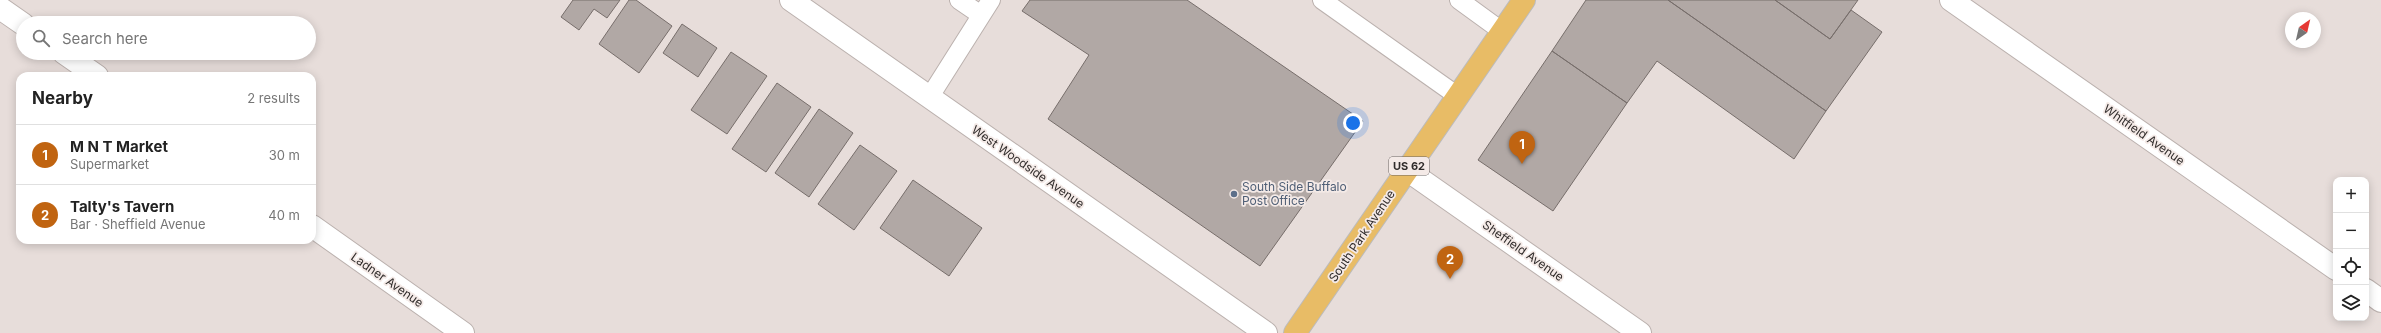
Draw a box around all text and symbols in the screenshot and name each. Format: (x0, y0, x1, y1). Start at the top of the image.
north arrow (2285, 12, 2321, 48)
search box (16, 16, 316, 60)
icon: search (30, 27, 52, 49)
text: Search here (62, 29, 148, 48)
text: Nearby (32, 88, 93, 108)
text: 2 results (247, 90, 300, 106)
street label: Whitfield Avenue (2101, 101, 2188, 168)
your location (1343, 113, 1363, 133)
street label: West Woodside Avenue (969, 122, 1087, 211)
pin: 1 (1509, 131, 1535, 164)
text: M N T Market (70, 137, 168, 156)
text: 1 (42, 147, 48, 163)
text: 30 m (269, 147, 300, 163)
text: Supermarket (70, 156, 149, 172)
road number: US 62 (1389, 157, 1429, 175)
map controls (2333, 177, 2369, 321)
button: + (2333, 177, 2369, 213)
place label: South Side Buffalo Post Office (1242, 179, 1347, 208)
street label: South Park Avenue (1325, 187, 1398, 285)
marker: South Side Buffalo Post Office (1229, 189, 1239, 199)
text: Talty's Tavern (70, 197, 174, 216)
text: 2 (41, 207, 49, 223)
text: 40 m (268, 207, 300, 223)
button: − (2333, 213, 2369, 249)
text: Bar · Sheffield Avenue (70, 216, 206, 232)
street label: Sheffield Avenue (1480, 217, 1567, 284)
pin: 2 (1437, 246, 1463, 279)
street label: Ladner Avenue (348, 249, 426, 310)
button: locate (2333, 249, 2369, 285)
button: layers (2333, 285, 2369, 321)

